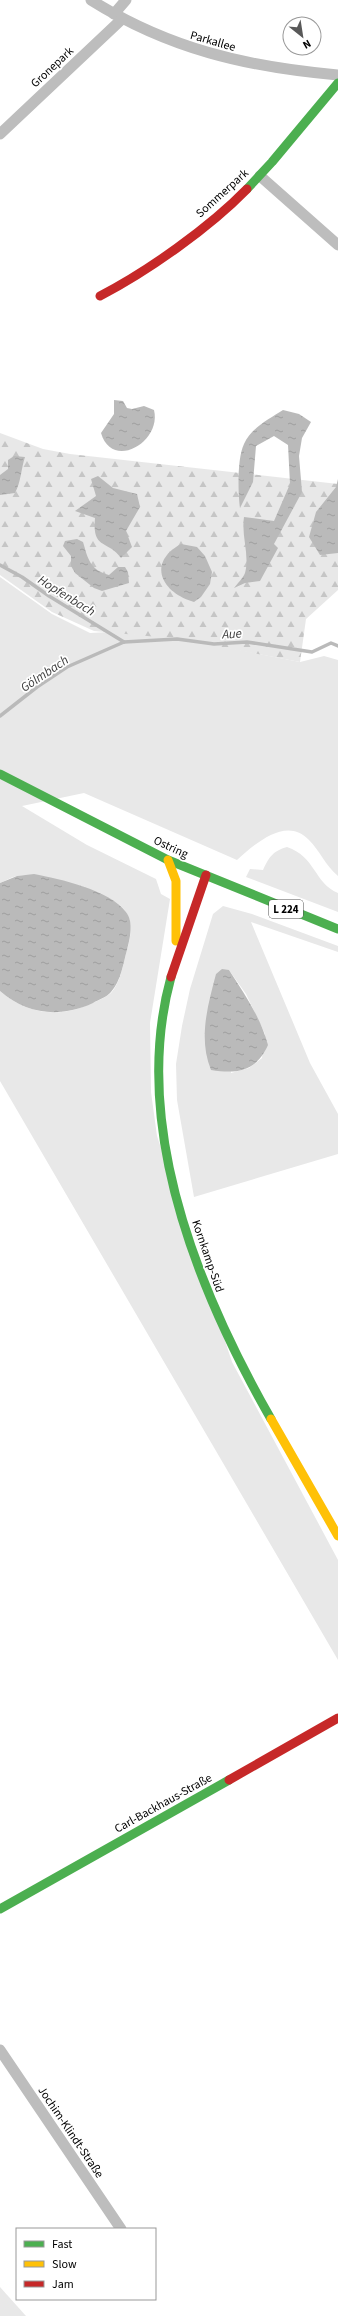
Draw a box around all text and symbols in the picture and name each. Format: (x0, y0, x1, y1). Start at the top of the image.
north arrow (282, 16, 322, 56)
street label: Parkallee (188, 27, 238, 56)
text: N (300, 36, 314, 53)
street label: Gronepark (27, 43, 78, 92)
street label: Sommerpark (192, 165, 252, 222)
water label: Hopfenbach (34, 571, 99, 621)
water label: Aue (221, 624, 242, 644)
water label: Gölmbach (17, 651, 72, 696)
street label: Ostring (151, 832, 191, 863)
road number: L 224 (269, 900, 303, 918)
street label: Kornkamp-Süd (187, 1218, 228, 1295)
street label: Carl-Backhaus-Straße (111, 1770, 215, 1837)
street label: Jochim-Klindt-Straße (34, 2083, 108, 2182)
legend (16, 2228, 156, 2300)
text: Fast (52, 2236, 72, 2253)
text: Slow (52, 2256, 77, 2273)
text: Jam (52, 2276, 74, 2293)

